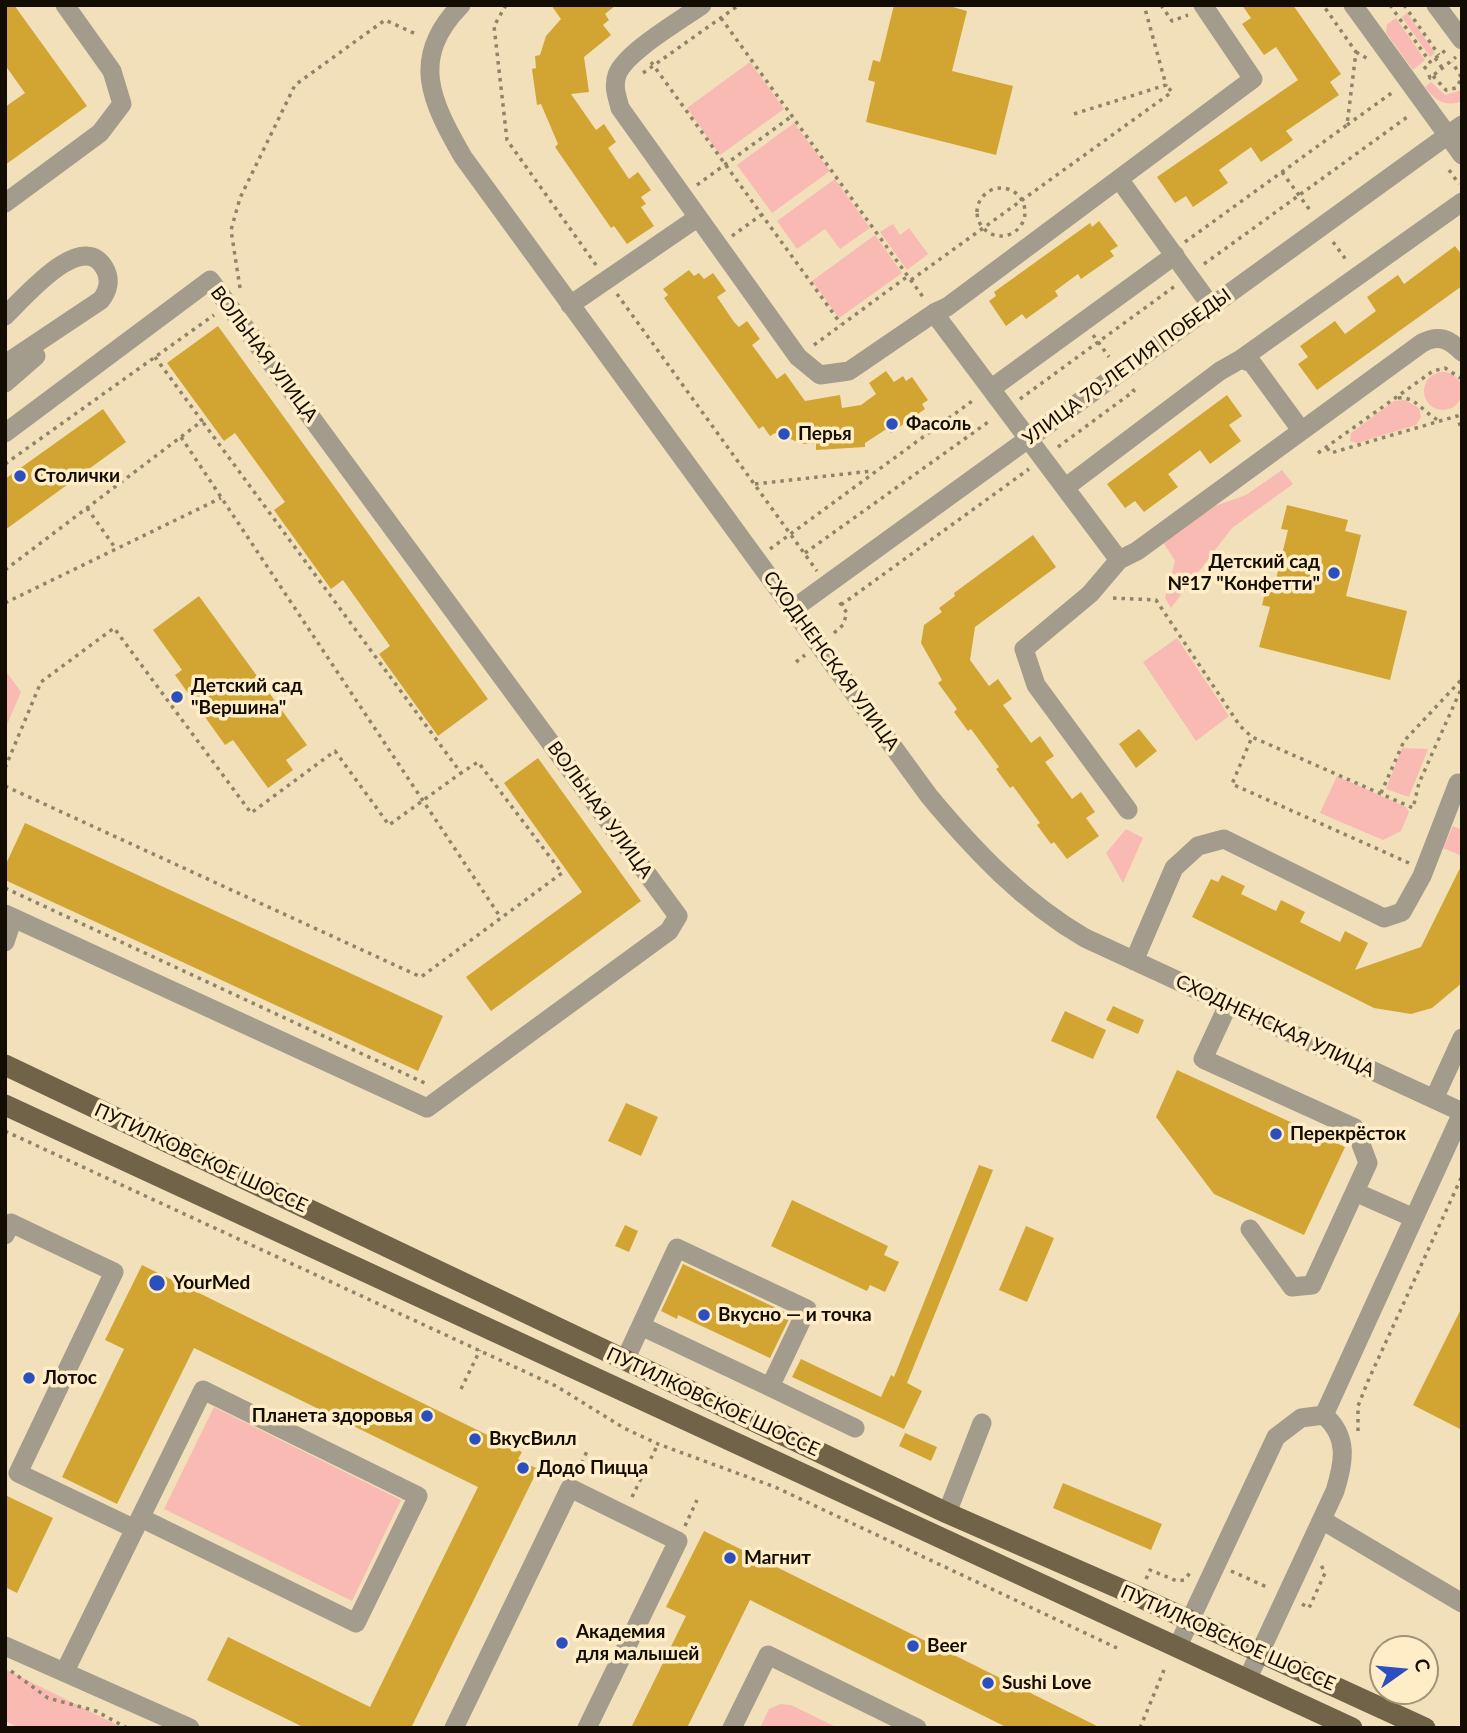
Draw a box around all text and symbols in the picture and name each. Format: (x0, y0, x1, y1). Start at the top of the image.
street label: ВОЛЬНАЯ УЛИЦА (206, 282, 322, 426)
street label: УЛИЦА 70-ЛЕТИЯ ПОБЕДЫ (1018, 284, 1236, 450)
place label: Фасоль (906, 413, 971, 435)
marker: Фасоль (884, 416, 900, 432)
place label: Перья (798, 423, 852, 445)
marker: Перья (776, 426, 792, 442)
place label: Столички (34, 465, 120, 487)
marker: Столички (12, 468, 28, 484)
place label: Детский сад №17 "Конфетти" (1167, 551, 1320, 595)
marker: Детский сад №17 "Конфетти" (1326, 565, 1342, 581)
street label: СХОДНЕНСКАЯ УЛИЦА (758, 567, 904, 755)
place label: Детский сад "Вершина" (191, 675, 303, 719)
marker: Детский сад "Вершина" (169, 689, 185, 705)
street label: ВОЛЬНАЯ УЛИЦА (543, 737, 657, 883)
street label: СХОДНЕНСКАЯ УЛИЦА (1172, 970, 1378, 1082)
street label: ПУТИЛКОВСКОЕ ШОССЕ (91, 1099, 311, 1217)
place label: Перекрёсток (1290, 1123, 1406, 1145)
marker: Перекрёсток (1268, 1126, 1284, 1142)
place label: YourMed (173, 1272, 250, 1294)
marker: YourMed (147, 1273, 167, 1293)
place label: Вкусно — и точка (718, 1304, 872, 1326)
marker: Вкусно — и точка (696, 1307, 712, 1323)
street label: ПУТИЛКОВСКОЕ ШОССЕ (603, 1343, 823, 1461)
place label: Лотос (43, 1367, 97, 1389)
marker: Лотос (21, 1370, 37, 1386)
place label: Планета здоровья (252, 1405, 413, 1427)
marker: Планета здоровья (419, 1408, 435, 1424)
place label: ВкусВилл (489, 1428, 577, 1450)
marker: ВкусВилл (467, 1431, 483, 1447)
place label: Додо Пицца (537, 1457, 648, 1479)
marker: Додо Пицца (515, 1460, 531, 1476)
place label: Магнит (744, 1547, 811, 1569)
marker: Магнит (722, 1550, 738, 1566)
street label: ПУТИЛКОВСКОЕ ШОССЕ (1117, 1580, 1339, 1696)
place label: Академия для малышей (576, 1621, 699, 1665)
marker: Академия для малышей (554, 1635, 570, 1651)
place label: Beer (927, 1635, 967, 1657)
north arrow (1369, 1635, 1439, 1705)
marker: Beer (905, 1638, 921, 1654)
text: С (1410, 1656, 1436, 1674)
place label: Sushi Love (1002, 1672, 1091, 1694)
marker: Sushi Love (980, 1675, 996, 1691)

